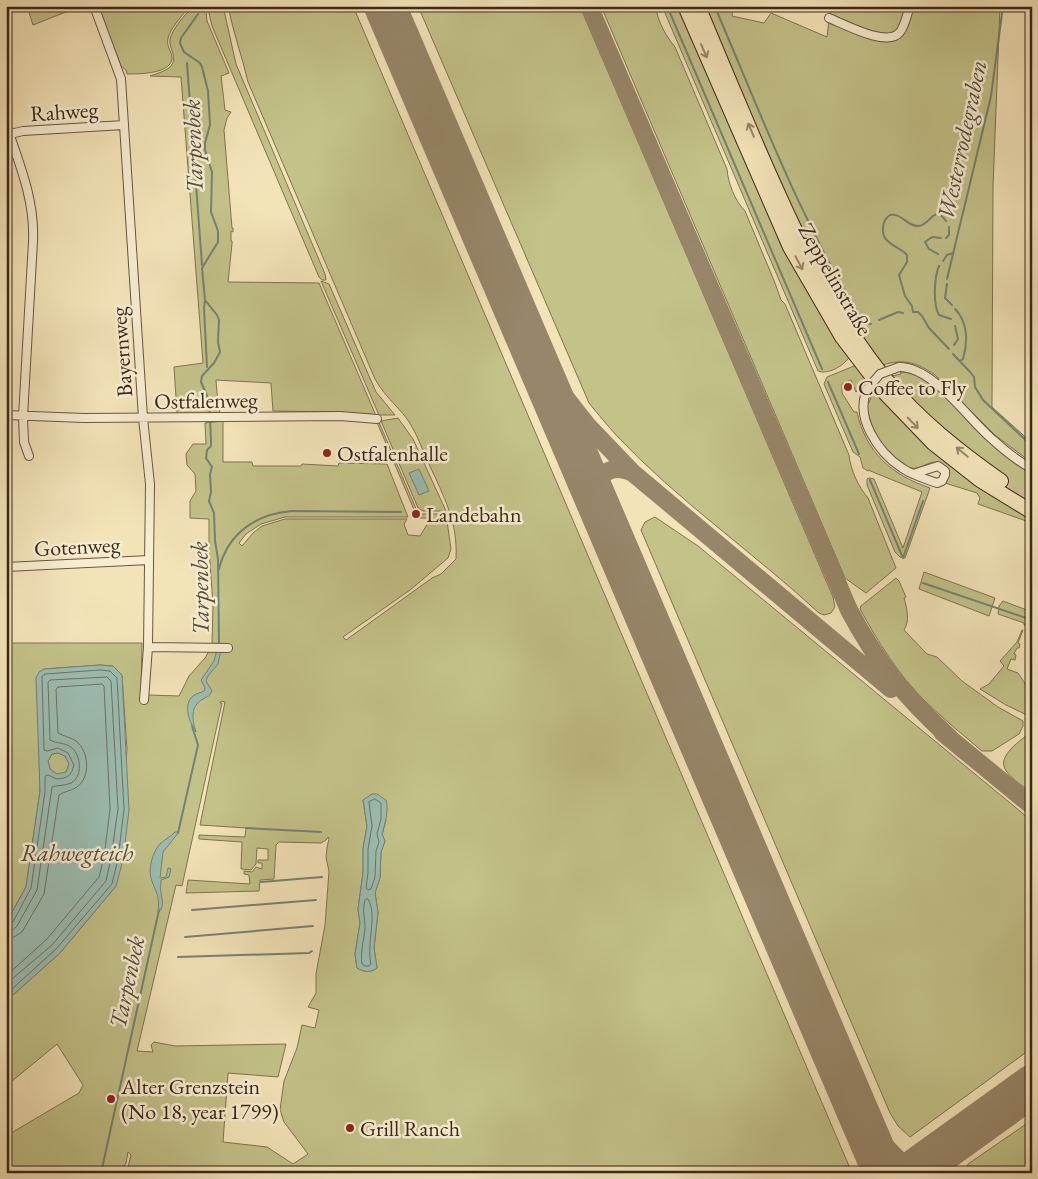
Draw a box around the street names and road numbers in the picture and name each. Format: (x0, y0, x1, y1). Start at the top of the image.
street label: Rahweg (29, 95, 99, 128)
street label: Zeppelinstraße (792, 218, 880, 341)
street label: Bayernweg (104, 306, 139, 398)
street label: Ostfalenweg (154, 385, 258, 416)
street label: Gotenweg (33, 530, 121, 563)

